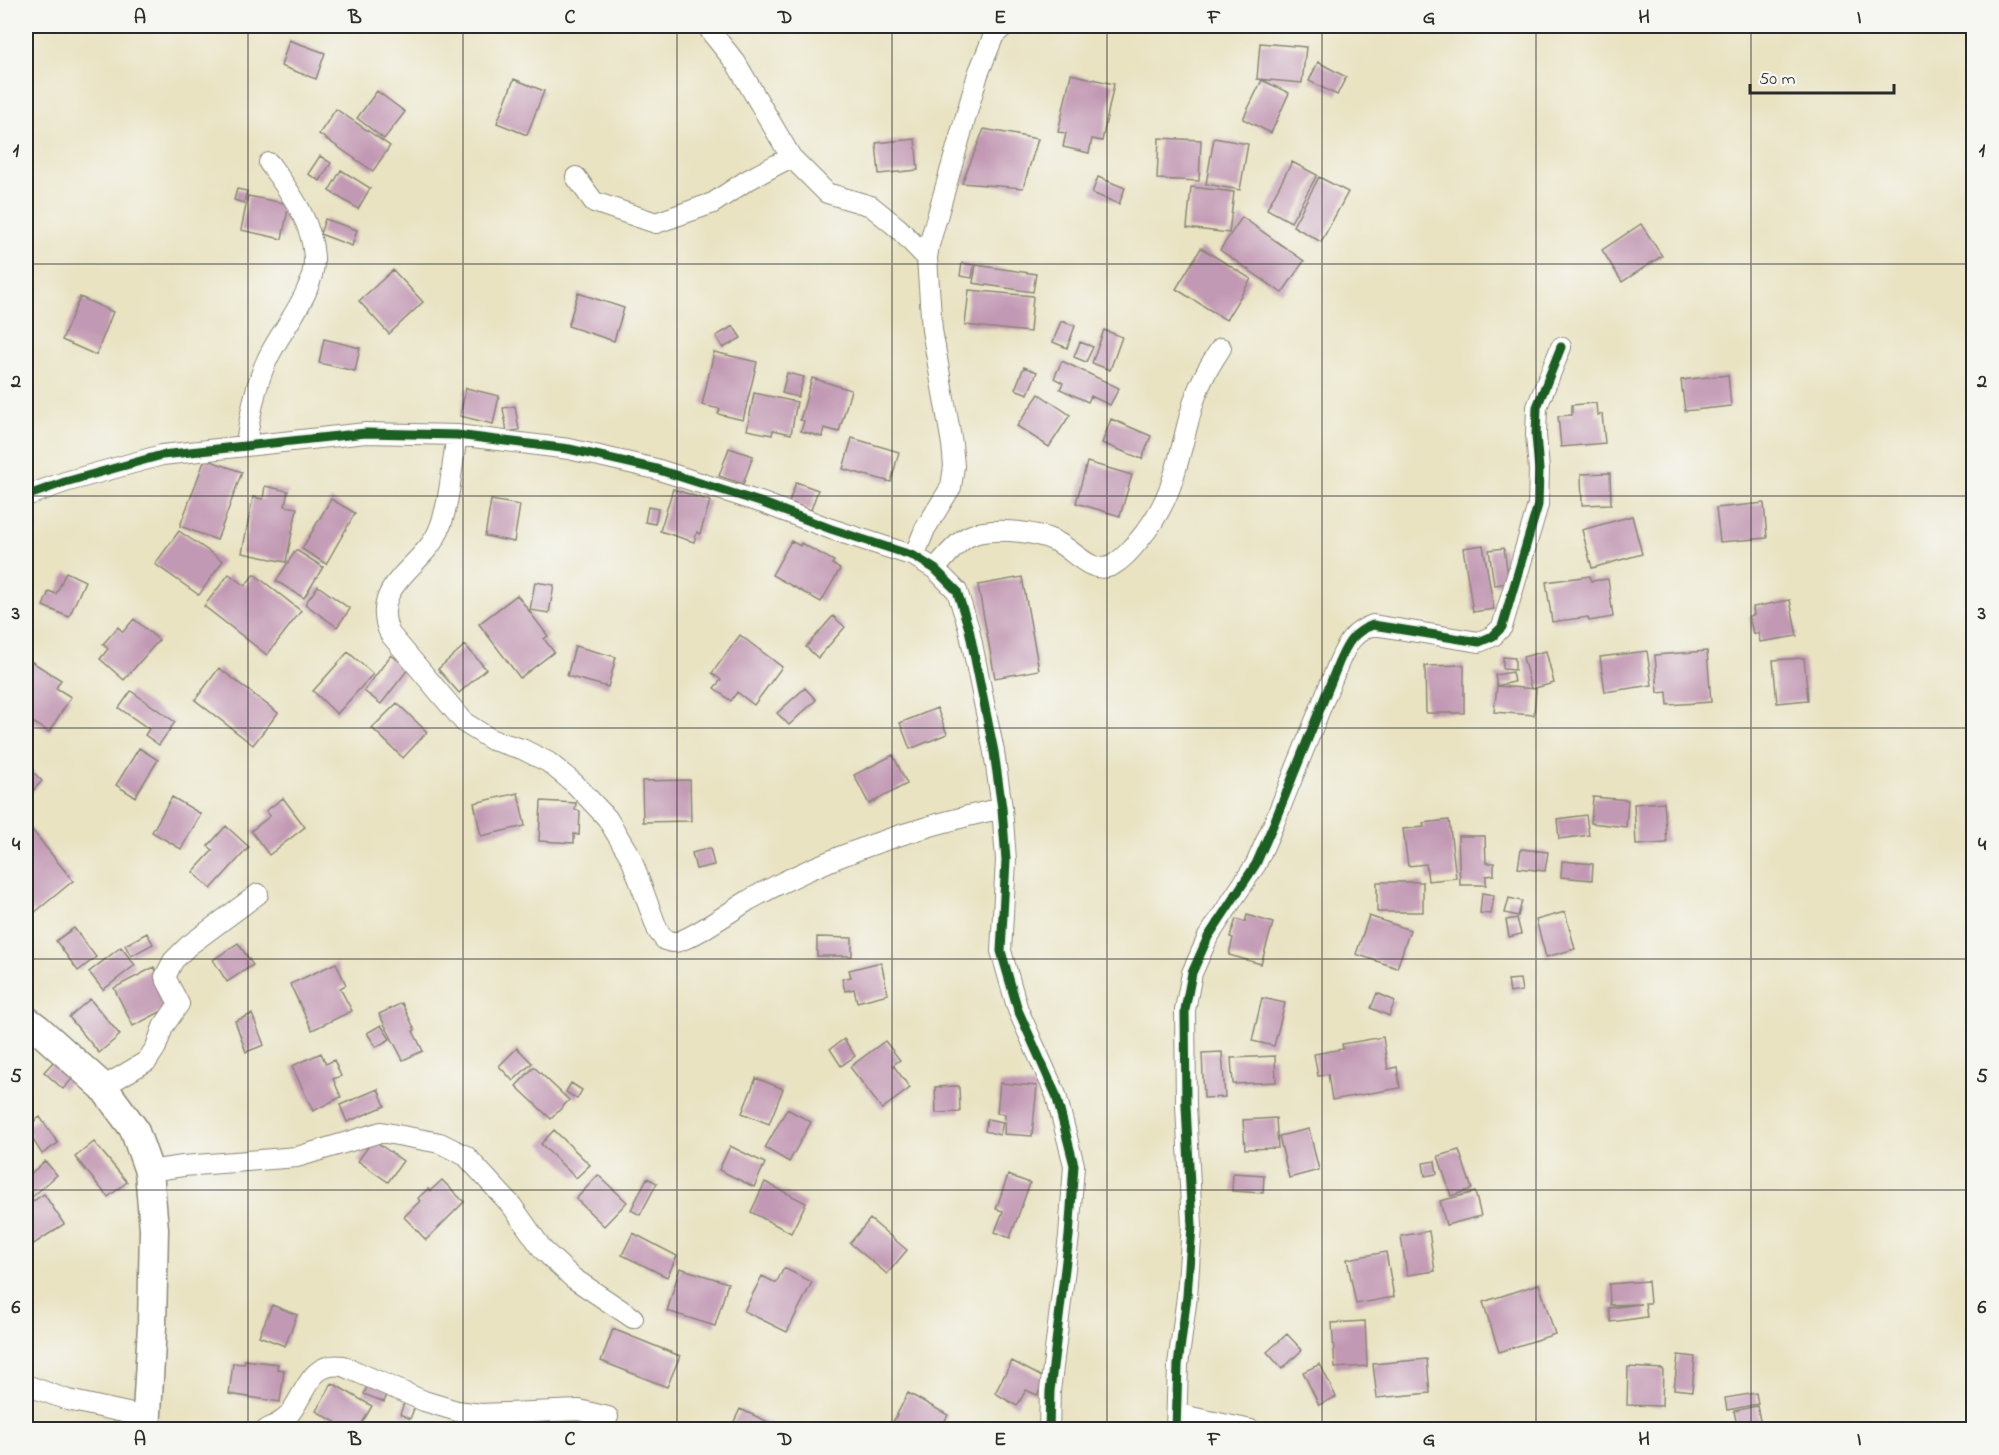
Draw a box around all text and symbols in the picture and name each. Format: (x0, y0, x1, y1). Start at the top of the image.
text: A (134, 4, 146, 33)
text: B (347, 4, 362, 33)
text: C (565, 4, 576, 33)
text: D (777, 4, 792, 33)
text: E (994, 4, 1006, 33)
text: F (1207, 4, 1221, 33)
text: G (1423, 4, 1436, 33)
text: H (1638, 4, 1650, 33)
text: I (1857, 4, 1862, 33)
scale bar (1750, 57, 1894, 95)
text: 50 m (1759, 67, 1796, 93)
text: 1 (13, 137, 20, 166)
text: 1 (1979, 137, 1986, 166)
text: 2 (10, 368, 21, 397)
text: 2 (1976, 368, 1987, 397)
text: 3 (11, 600, 20, 629)
text: 3 (1977, 600, 1986, 629)
text: 4 (12, 831, 21, 860)
text: 4 (1978, 831, 1987, 860)
text: 5 (10, 1063, 22, 1092)
text: 5 (1976, 1063, 1988, 1092)
text: 6 (12, 1294, 21, 1323)
text: 6 (1978, 1294, 1987, 1323)
text: A (134, 1426, 146, 1455)
text: B (347, 1426, 362, 1455)
text: C (565, 1426, 576, 1455)
text: D (777, 1426, 792, 1455)
text: E (994, 1426, 1006, 1455)
text: F (1207, 1426, 1221, 1455)
text: G (1423, 1426, 1436, 1455)
text: H (1638, 1426, 1650, 1455)
text: I (1857, 1426, 1862, 1455)

